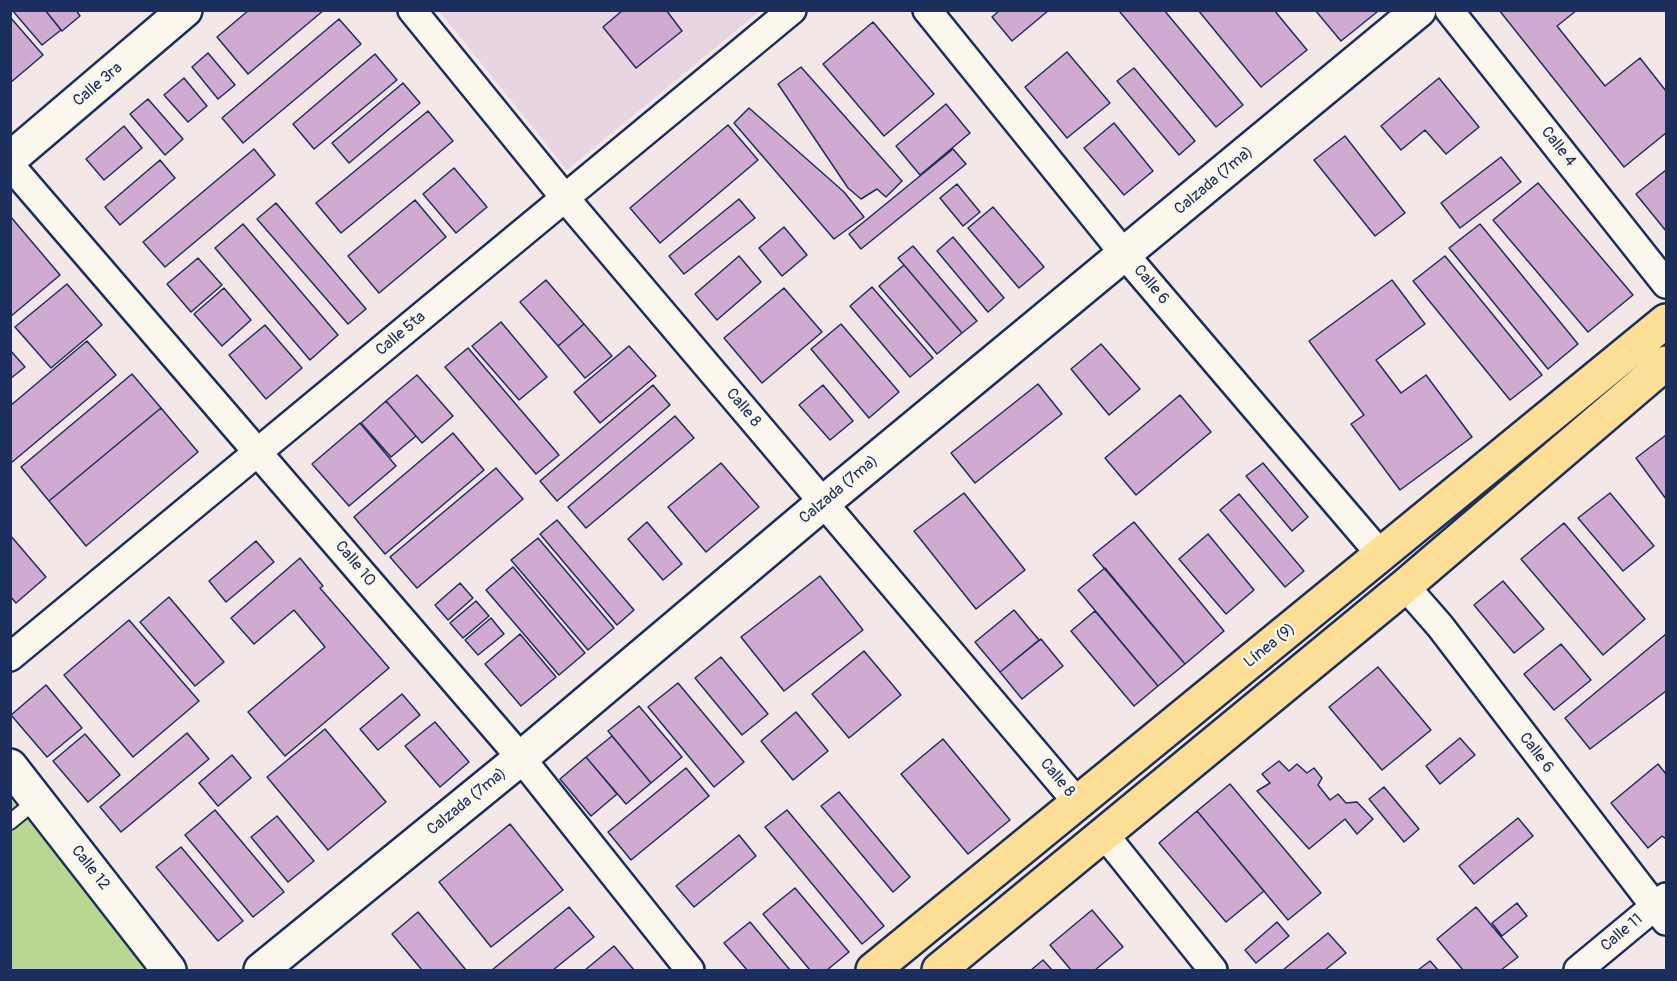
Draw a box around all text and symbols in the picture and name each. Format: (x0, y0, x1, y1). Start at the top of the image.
street label: Calle 3ra (69, 59, 127, 111)
street label: Calle 4 (1536, 123, 1580, 171)
street label: Calzada (7ma) (1171, 143, 1257, 219)
street label: Calle 6 (1129, 261, 1173, 309)
street label: Calle 5ta (372, 308, 430, 360)
street label: Calle 8 (721, 385, 765, 431)
street label: Calzada (7ma) (796, 452, 882, 528)
street label: Calle 10 (330, 537, 380, 591)
street label: Línea (9) (1241, 620, 1299, 672)
street label: Calle 6 (1515, 729, 1557, 777)
street label: Calle 8 (1035, 755, 1079, 801)
street label: Calzada (7ma) (423, 764, 511, 840)
street label: Calle 12 (67, 842, 113, 894)
street label: Calle 11 (1597, 910, 1647, 956)

